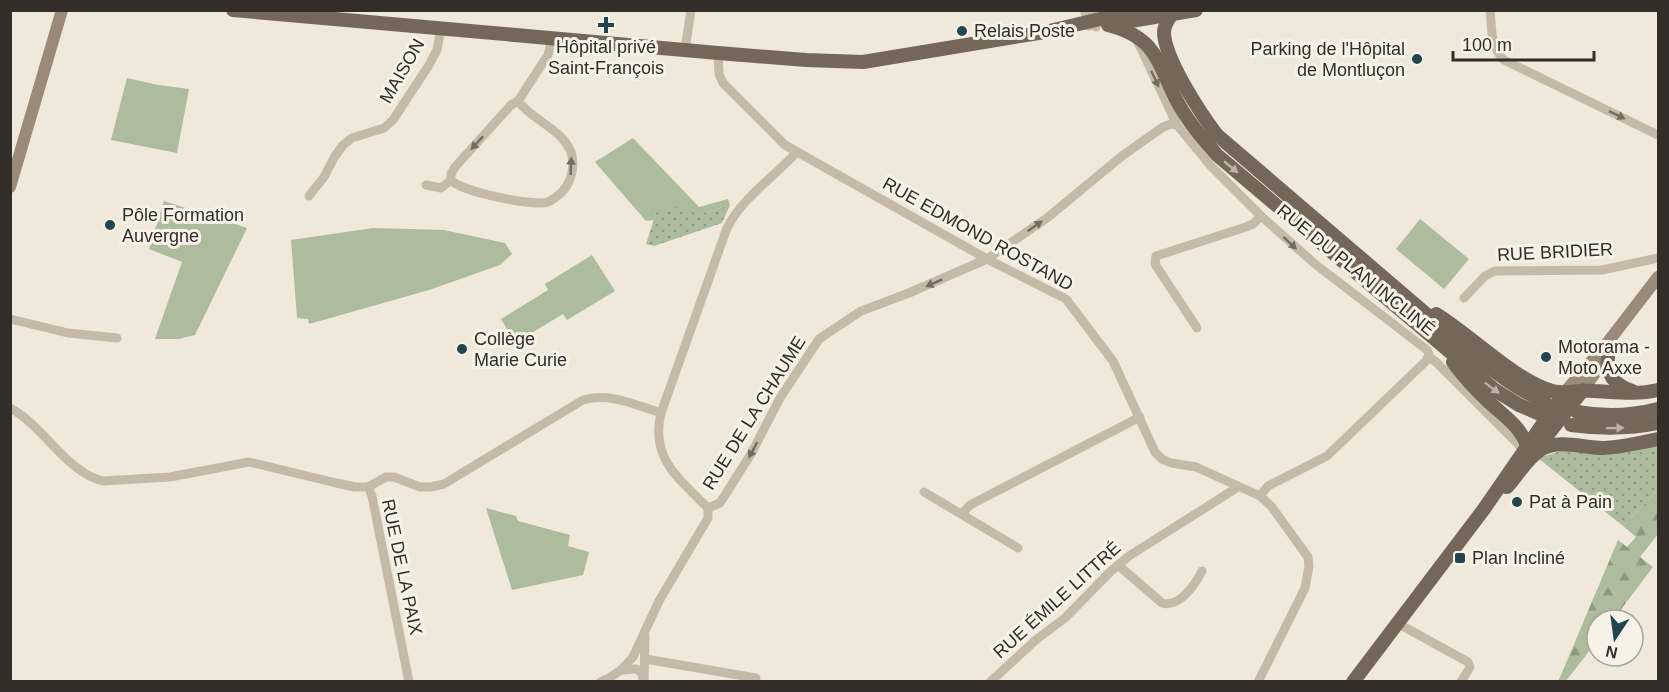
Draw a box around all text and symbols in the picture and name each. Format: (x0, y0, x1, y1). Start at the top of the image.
marker: Hôpital privé Saint-François (597, 16, 615, 34)
place label: Relais Poste (974, 21, 1075, 41)
marker: Relais Poste (955, 24, 969, 38)
scale bar (1453, 24, 1594, 62)
street label: MAISON (376, 35, 428, 107)
text: 100 m (1462, 35, 1512, 55)
place label: Hôpital privé Saint-François (548, 37, 664, 78)
place label: Parking de l'Hôpital de Montluçon (1250, 39, 1405, 80)
marker: Parking de l'Hôpital de Montluçon (1410, 52, 1424, 66)
one-way arrow (1151, 71, 1160, 88)
one-way arrow (1609, 110, 1626, 119)
one-way arrow (471, 135, 484, 150)
one-way arrow (566, 156, 576, 175)
one-way arrow (1223, 160, 1238, 173)
street label: RUE EDMOND ROSTAND (879, 173, 1077, 295)
street label: RUE DU PLAN INCLINÉ (1273, 200, 1439, 340)
place label: Pôle Formation Auvergne (122, 205, 244, 246)
marker: Pôle Formation Auvergne (103, 218, 117, 232)
one-way arrow (1027, 220, 1043, 232)
one-way arrow (1282, 236, 1297, 249)
street label: RUE BRIDIER (1497, 239, 1613, 265)
one-way arrow (925, 278, 942, 287)
place label: Collège Marie Curie (474, 329, 567, 370)
street label: RUE DE LA CHAUME (699, 333, 809, 493)
place label: Motorama - Moto Axxe (1558, 337, 1650, 378)
marker: Collège Marie Curie (455, 342, 469, 356)
marker: Motorama - Moto Axxe (1539, 350, 1553, 364)
one-way arrow (1485, 381, 1500, 393)
one-way arrow (1605, 423, 1624, 433)
one-way arrow (748, 442, 758, 459)
place label: Pat à Pain (1529, 492, 1612, 512)
marker: Pat à Pain (1510, 495, 1524, 509)
street label: RUE DE LA PAIX (378, 497, 426, 637)
street label: RUE ÉMILE LITTRÉ (989, 538, 1125, 662)
place label: Plan Incliné (1472, 548, 1565, 568)
marker: Plan Incliné (1453, 551, 1467, 565)
north arrow (1585, 608, 1645, 668)
text: N (1604, 643, 1619, 662)

